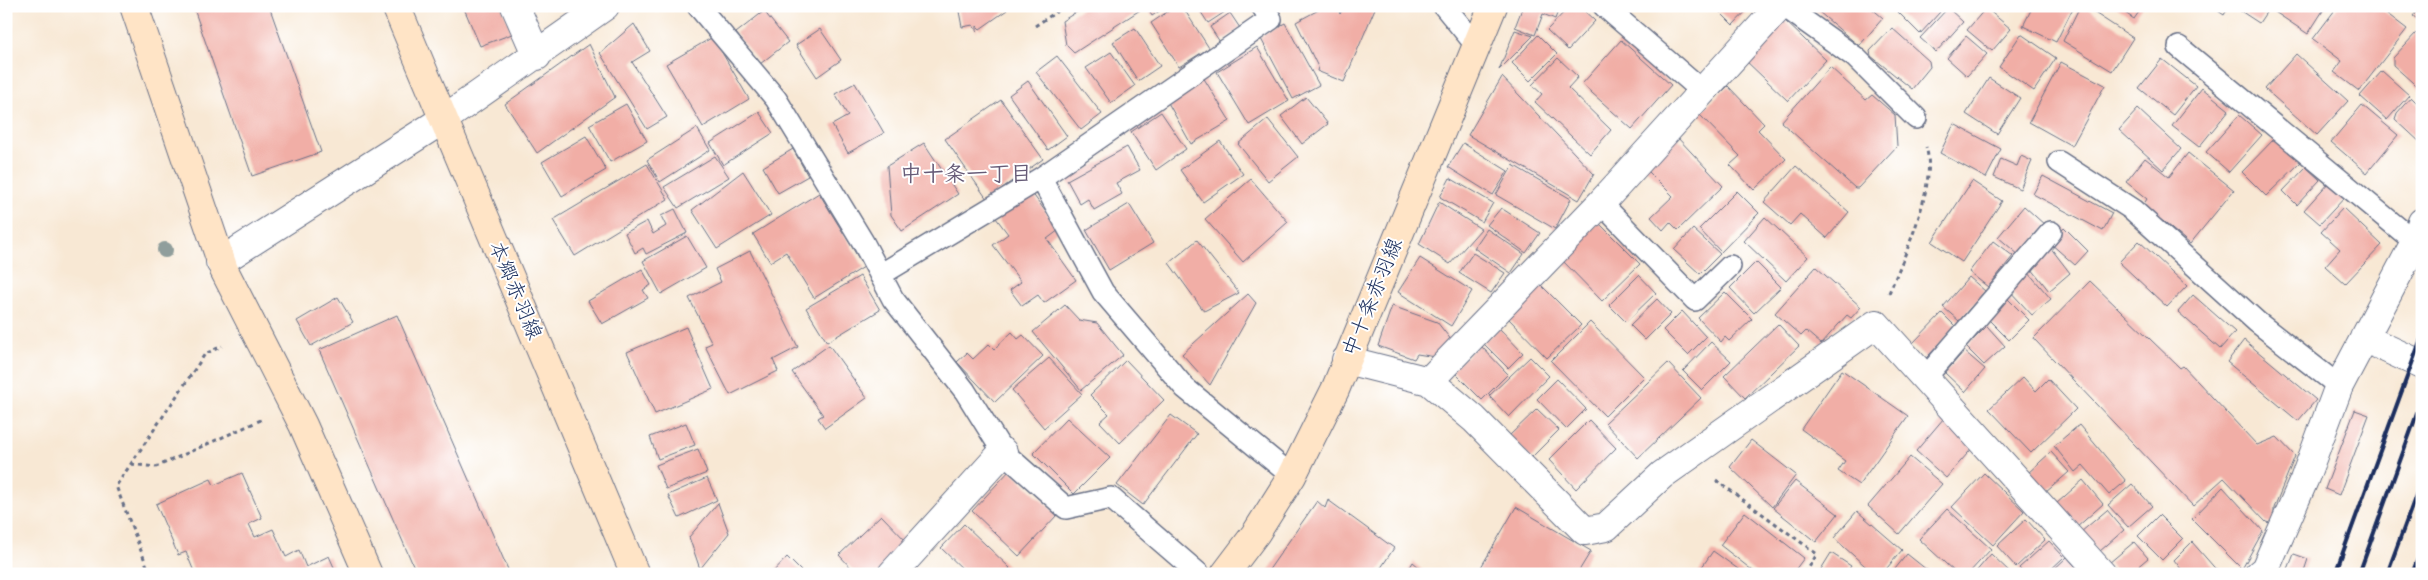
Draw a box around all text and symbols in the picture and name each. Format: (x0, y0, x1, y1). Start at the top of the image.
district label: 中十条一丁目 (900, 160, 1032, 192)
street label: 中十条赤羽線 (1336, 234, 1411, 362)
street label: 本郷赤羽線 (480, 237, 548, 345)

